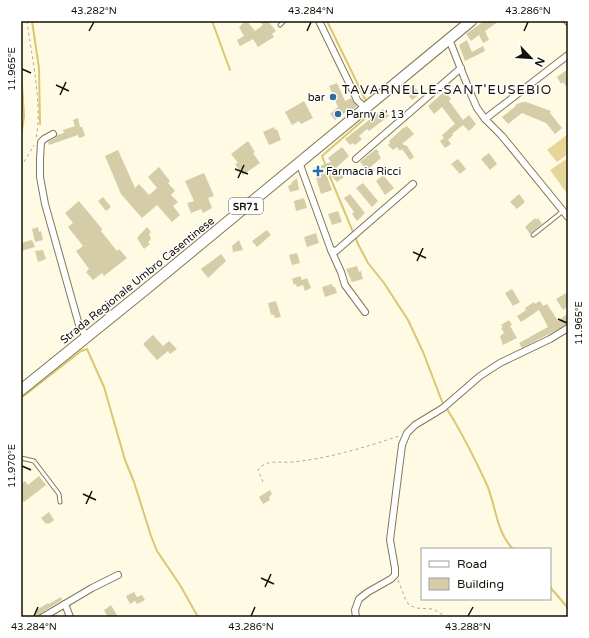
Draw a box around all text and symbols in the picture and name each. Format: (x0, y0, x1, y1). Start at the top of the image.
text: 43.282°N (71, 5, 117, 17)
text: 43.284°N (288, 5, 334, 17)
text: 43.286°N (505, 5, 551, 17)
north arrow (511, 38, 551, 78)
text: 11.965°E (6, 47, 18, 91)
text: N (532, 55, 547, 69)
district label: TAVARNELLE-SANT'EUSEBIO (342, 82, 552, 98)
place label: bar (308, 91, 326, 104)
marker: bar (328, 92, 338, 102)
place label: Parny a' 13 (346, 108, 404, 121)
marker: Parny a' 13 (333, 109, 343, 119)
place label: Farmacia Ricci (326, 165, 401, 178)
marker: Farmacia Ricci (313, 166, 323, 176)
road number: SR71 (229, 198, 263, 214)
street label: Strada Regionale Umbro Casentinese (58, 214, 217, 347)
text: 11.965°E (573, 301, 585, 345)
text: 11.970°E (6, 444, 18, 488)
legend (421, 548, 551, 600)
text: Road (457, 557, 487, 571)
text: Building (457, 577, 504, 591)
text: 43.284°N (11, 621, 57, 633)
text: 43.286°N (228, 621, 274, 633)
text: 43.288°N (445, 621, 491, 633)

